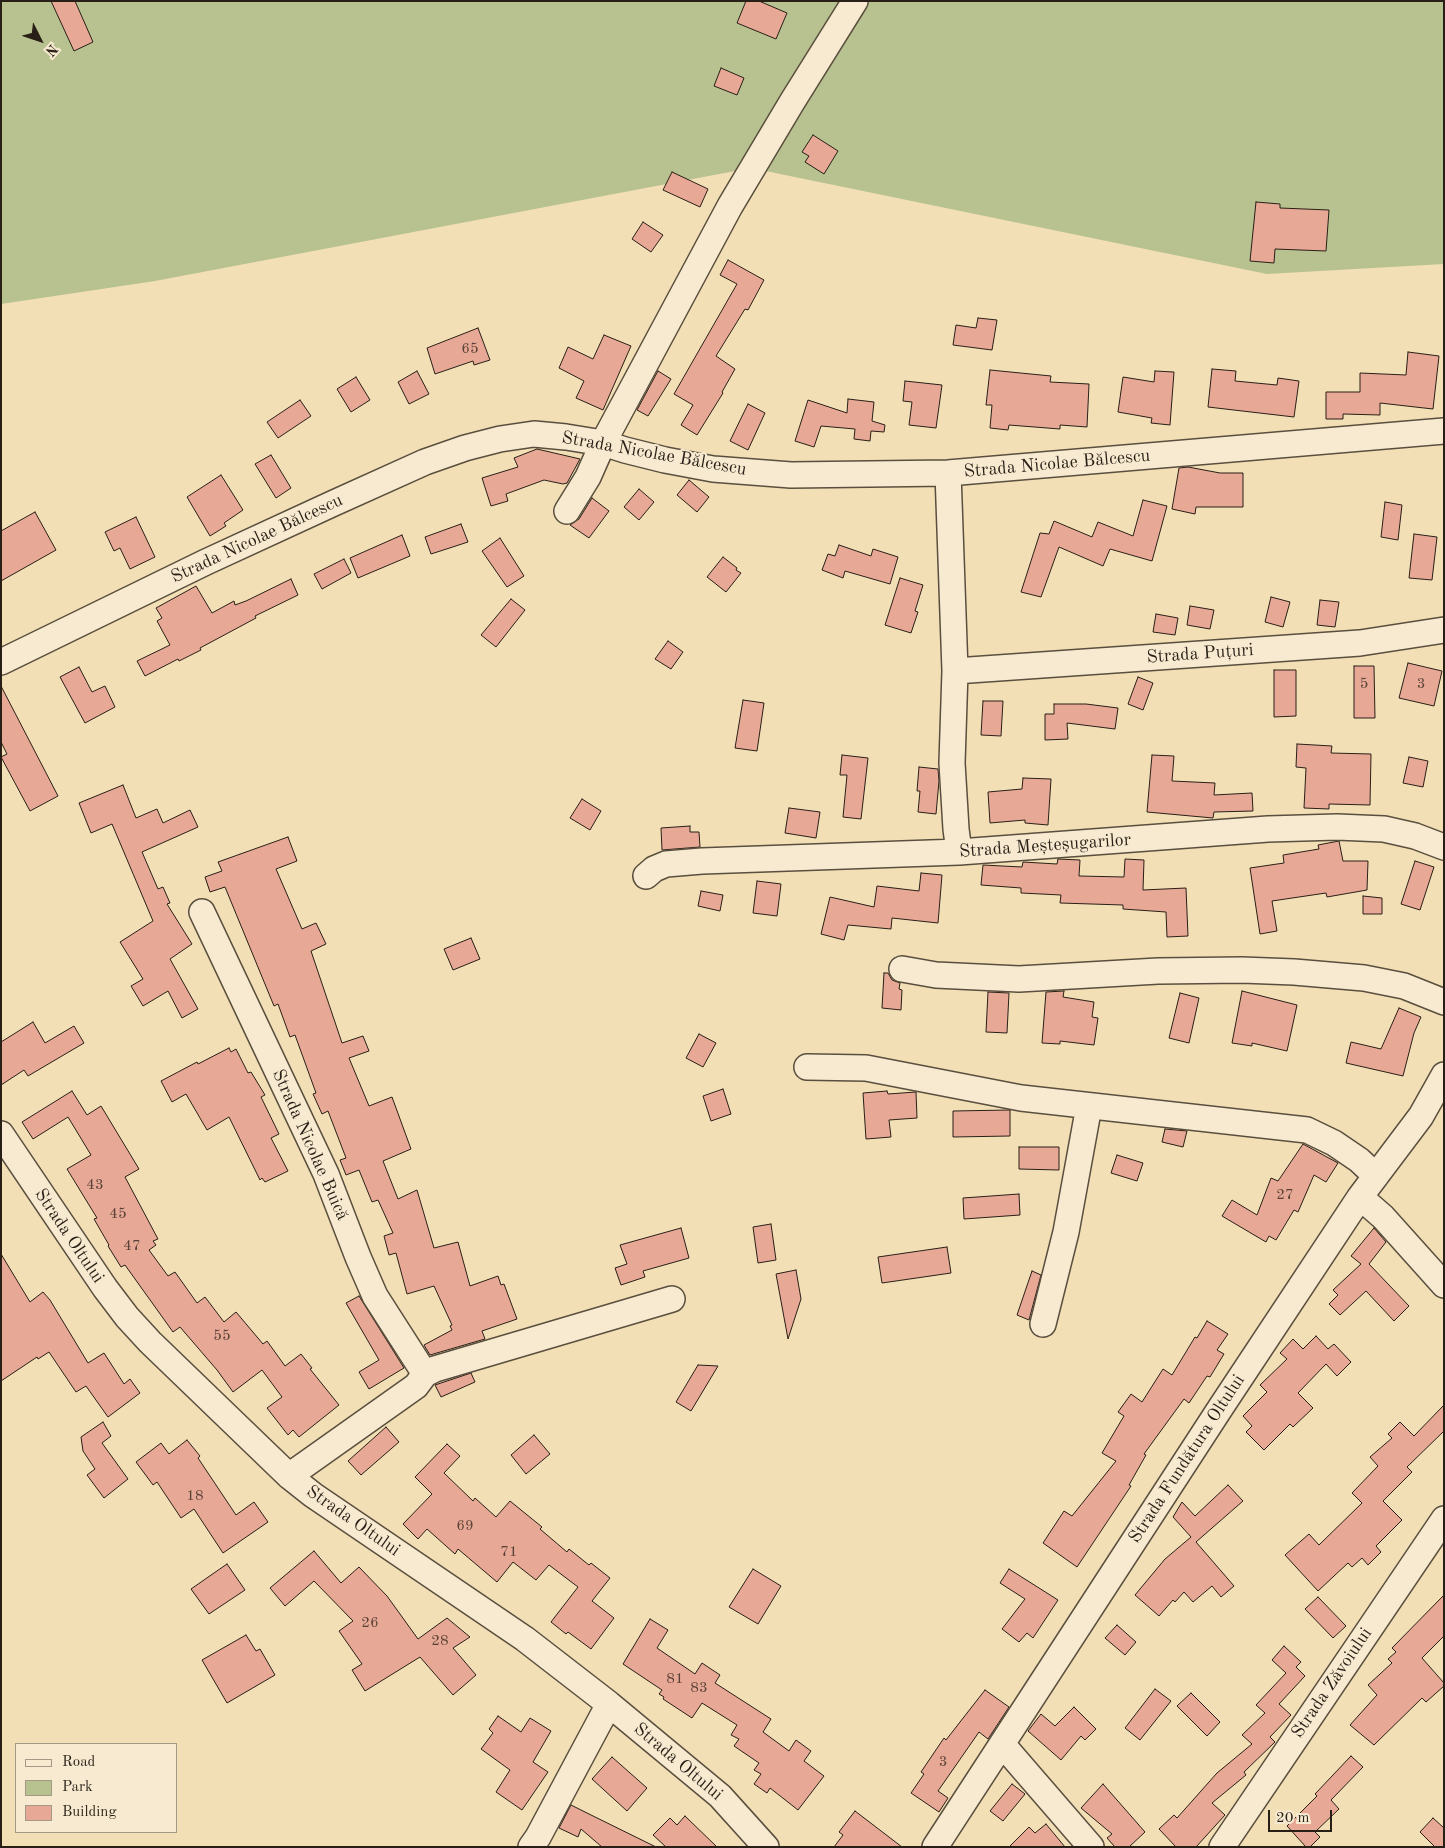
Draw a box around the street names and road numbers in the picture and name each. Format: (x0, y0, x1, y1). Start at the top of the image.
street label: Strada Nicolae Bălcescu (560, 427, 748, 481)
street label: Strada Nicolae Bălcescu (963, 445, 1151, 483)
street label: Strada Nicolae Bălcescu (168, 490, 346, 588)
street label: Strada Puțuri (1146, 639, 1254, 669)
street label: Strada Meșteșugarilor (958, 829, 1132, 863)
street label: Strada Nicolae Buică (267, 1066, 353, 1224)
street label: Strada Oltului (29, 1184, 109, 1288)
street label: Strada Fundătura Oltului (1124, 1371, 1250, 1547)
street label: Strada Oltului (302, 1481, 404, 1561)
street label: Strada Zăvoiului (1287, 1624, 1377, 1742)
street label: Strada Oltului (629, 1718, 727, 1806)

